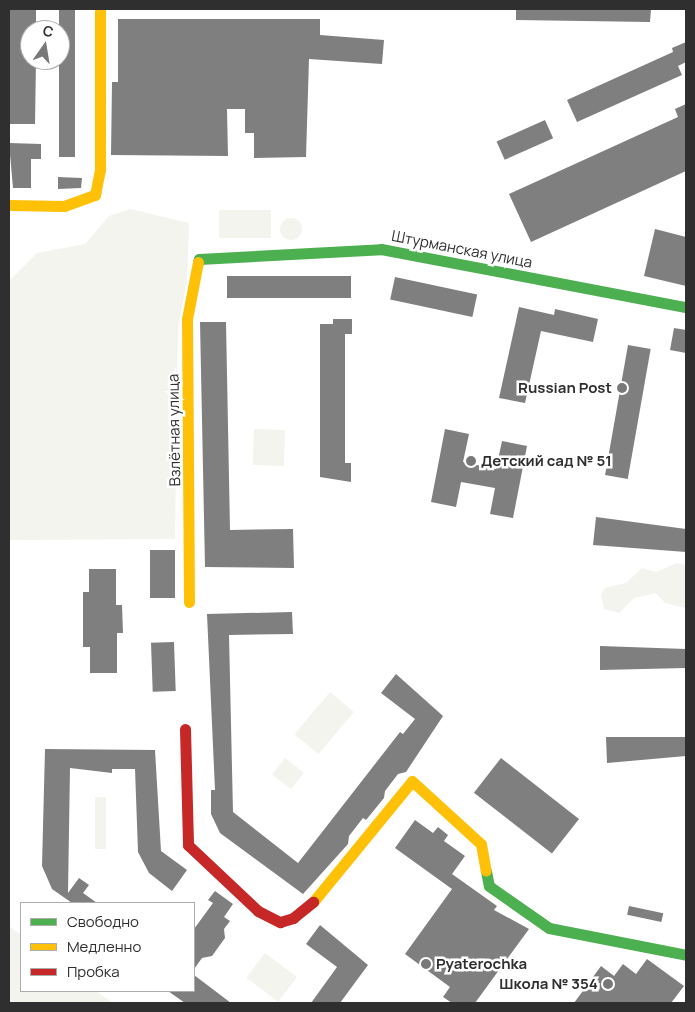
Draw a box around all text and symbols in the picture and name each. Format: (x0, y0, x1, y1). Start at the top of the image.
north arrow (20, 20, 70, 70)
text: С (41, 20, 55, 41)
street label: Штурманская улица (390, 227, 534, 271)
street label: Взлётная улица (164, 374, 184, 486)
place label: Russian Post (518, 379, 612, 397)
marker: Russian Post (616, 382, 628, 394)
place label: Детский сад № 51 (481, 452, 612, 470)
marker: Детский сад № 51 (465, 455, 477, 467)
legend (20, 902, 195, 992)
text: Свободно (67, 911, 139, 932)
text: Медленно (67, 936, 141, 957)
place label: Pyaterochka (436, 955, 527, 973)
marker: Pyaterochka (420, 958, 432, 970)
text: Пробка (67, 961, 120, 982)
place label: Школа № 354 (499, 975, 598, 993)
marker: Школа № 354 (602, 978, 614, 990)

